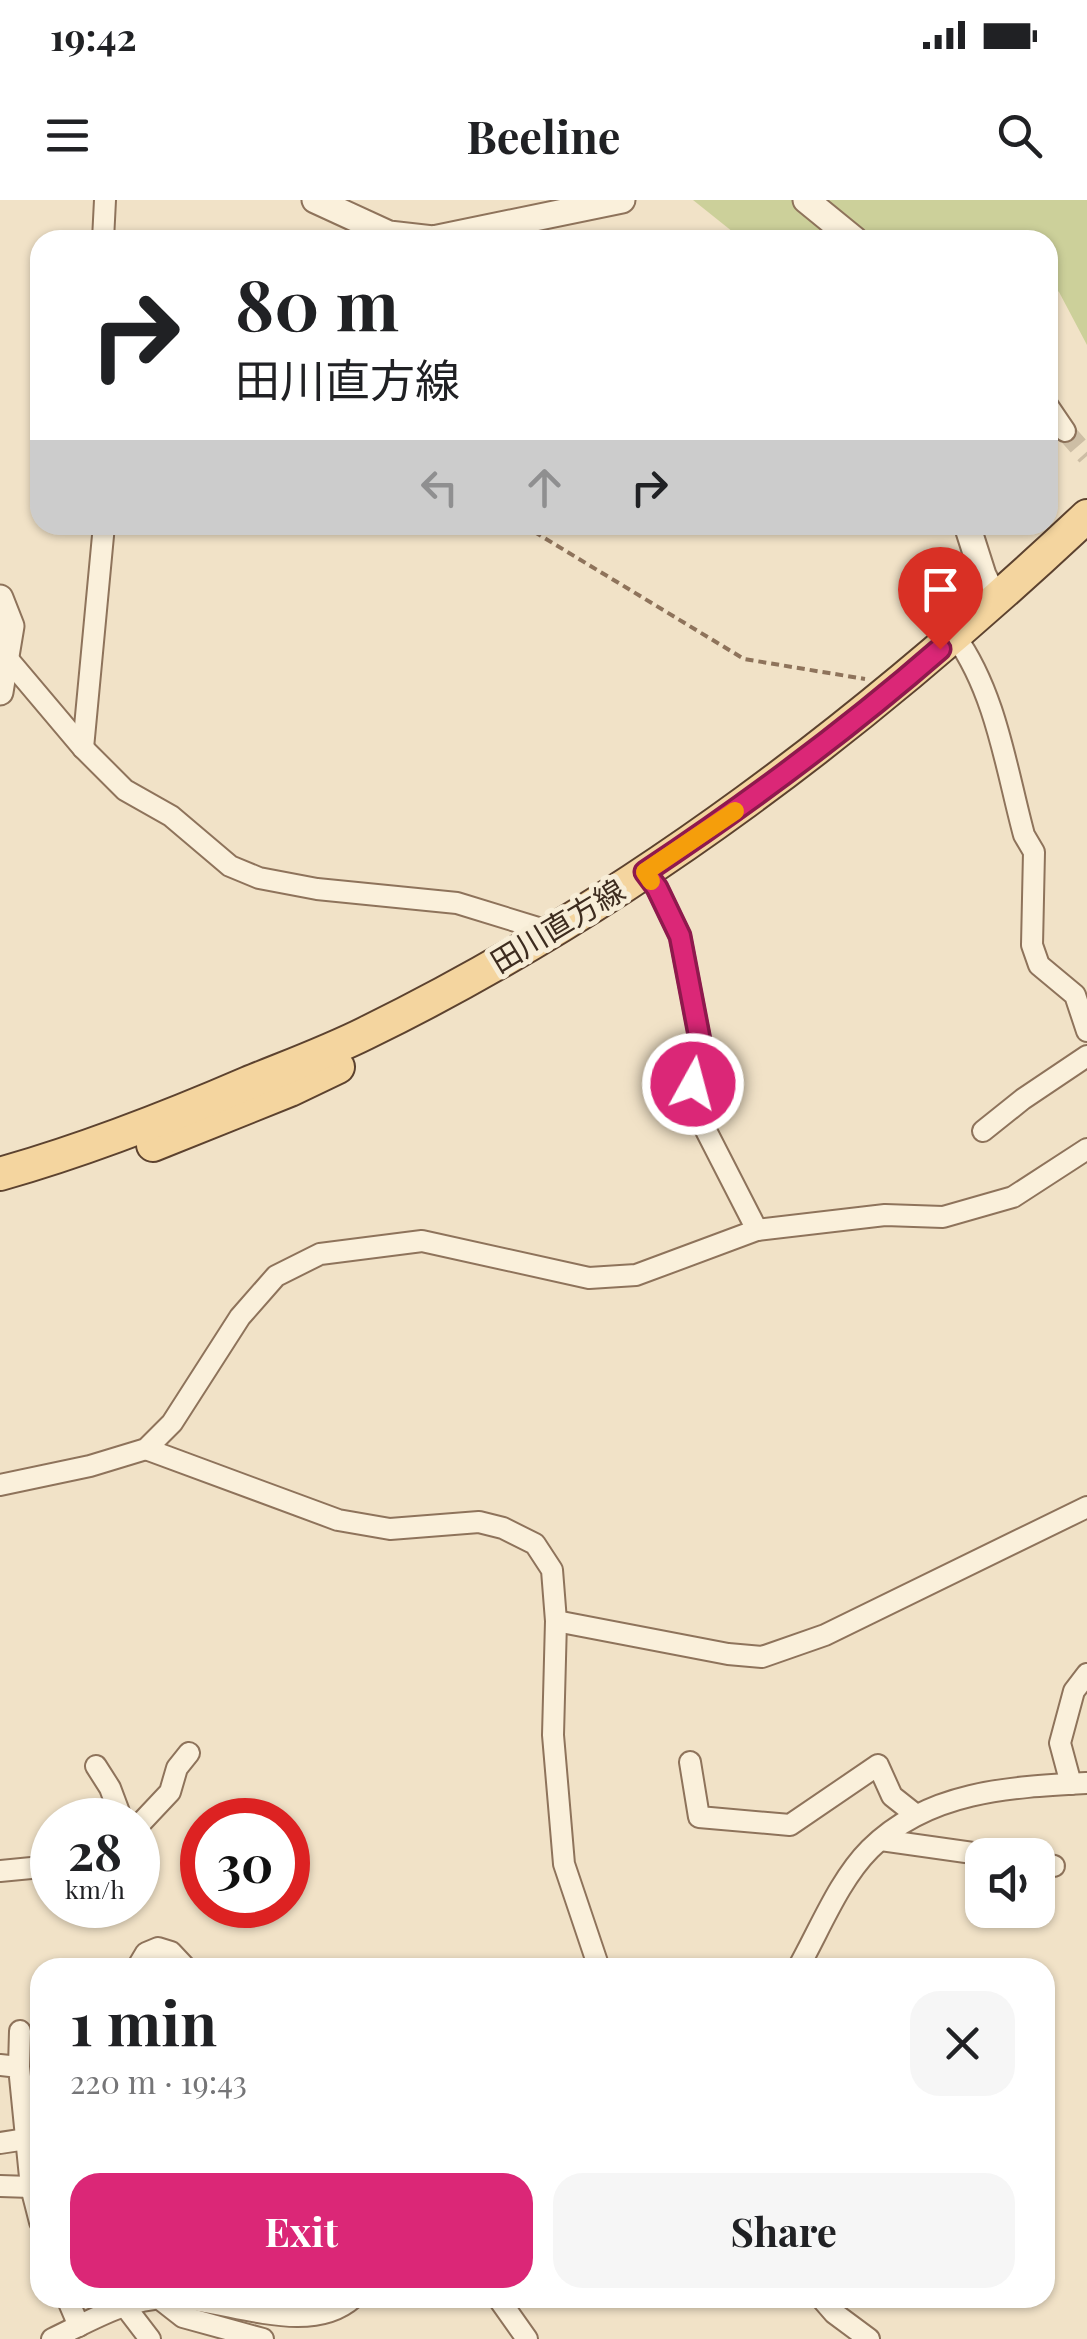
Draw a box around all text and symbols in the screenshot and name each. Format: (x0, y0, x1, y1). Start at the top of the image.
text: 19:42 (50, 10, 137, 61)
text: Beeline (466, 105, 621, 165)
icon: menu (40, 108, 95, 163)
icon: search (992, 108, 1047, 163)
text: 80 m (235, 255, 399, 349)
icon: right (70, 270, 200, 400)
text: 田川直方線 (235, 348, 460, 408)
icon: left (412, 460, 467, 515)
icon: ahead (517, 460, 572, 515)
icon: right (622, 460, 677, 515)
pin (898, 547, 983, 650)
icon: arrive (913, 562, 968, 617)
street label: 田川直方線 (482, 869, 632, 981)
position arrow (641, 1032, 745, 1136)
speed limit sign: 30 (180, 1798, 310, 1928)
text: 28 (68, 1817, 122, 1884)
map controls (965, 1838, 1055, 1928)
button: sound (965, 1838, 1055, 1928)
text: km/h (65, 1872, 125, 1905)
text: 1 min (70, 1981, 217, 2061)
button: close (910, 1991, 1015, 2096)
text: 220 m · 19:43 (70, 2059, 247, 2102)
button: Exit (70, 2173, 533, 2288)
button: Share (553, 2173, 1015, 2288)

